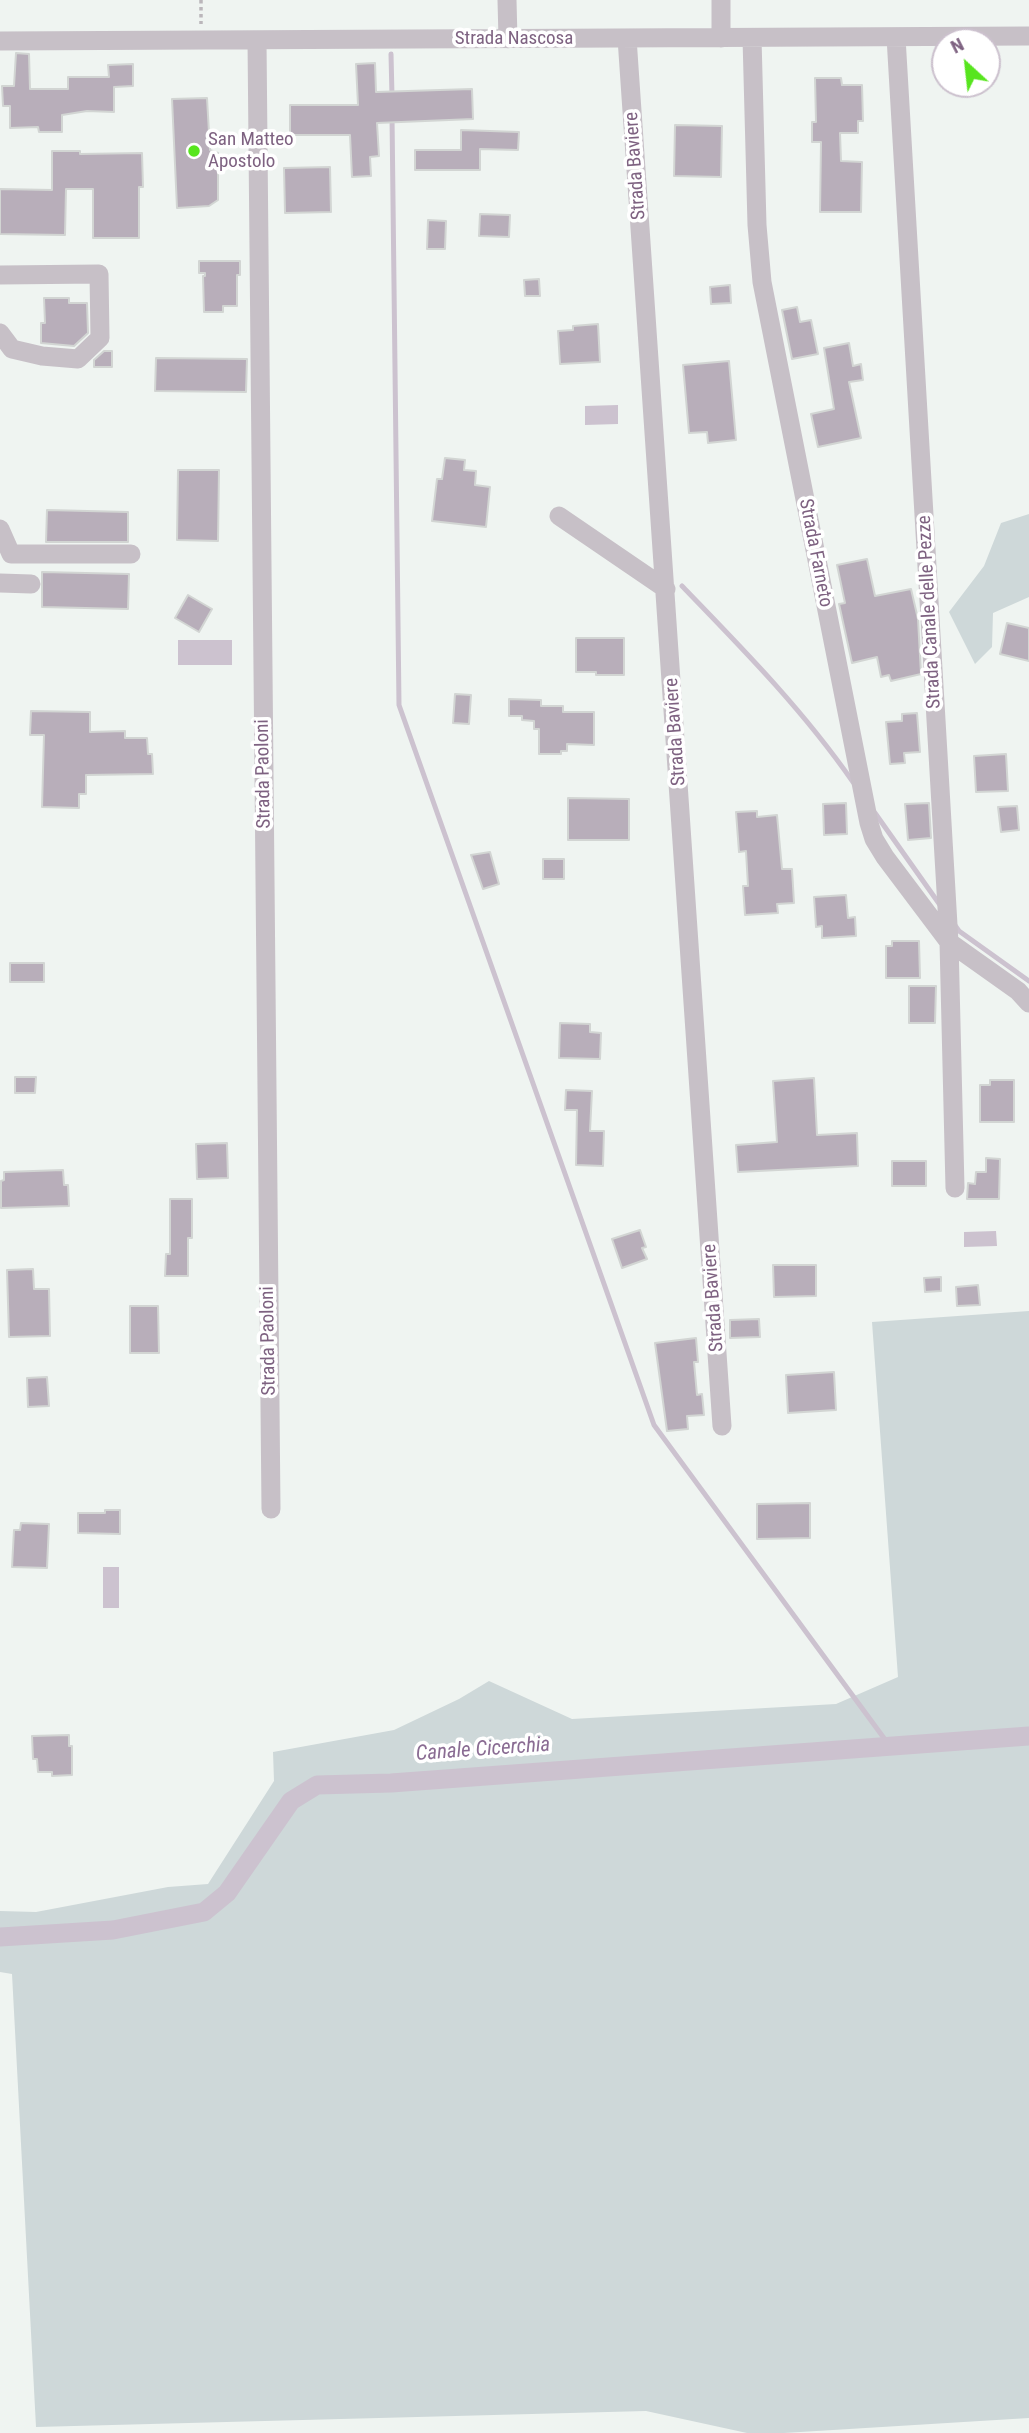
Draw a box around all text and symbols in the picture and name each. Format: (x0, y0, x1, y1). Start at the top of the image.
street label: Strada Nascosa (455, 28, 573, 50)
north arrow (931, 28, 1001, 98)
text: N (947, 33, 968, 59)
street label: Strada Baviere (621, 111, 651, 221)
place label: San Matteo Apostolo (208, 129, 294, 173)
marker: San Matteo Apostolo (186, 143, 202, 159)
street label: Strada Farneto (793, 497, 837, 609)
street label: Strada Canale delle Pezze (914, 515, 946, 709)
street label: Strada Baviere (661, 677, 691, 787)
street label: Strada Paoloni (252, 719, 276, 829)
street label: Strada Baviere (699, 1243, 729, 1353)
street label: Strada Paoloni (257, 1286, 281, 1396)
water label: Canale Cicerchia (415, 1733, 551, 1767)

